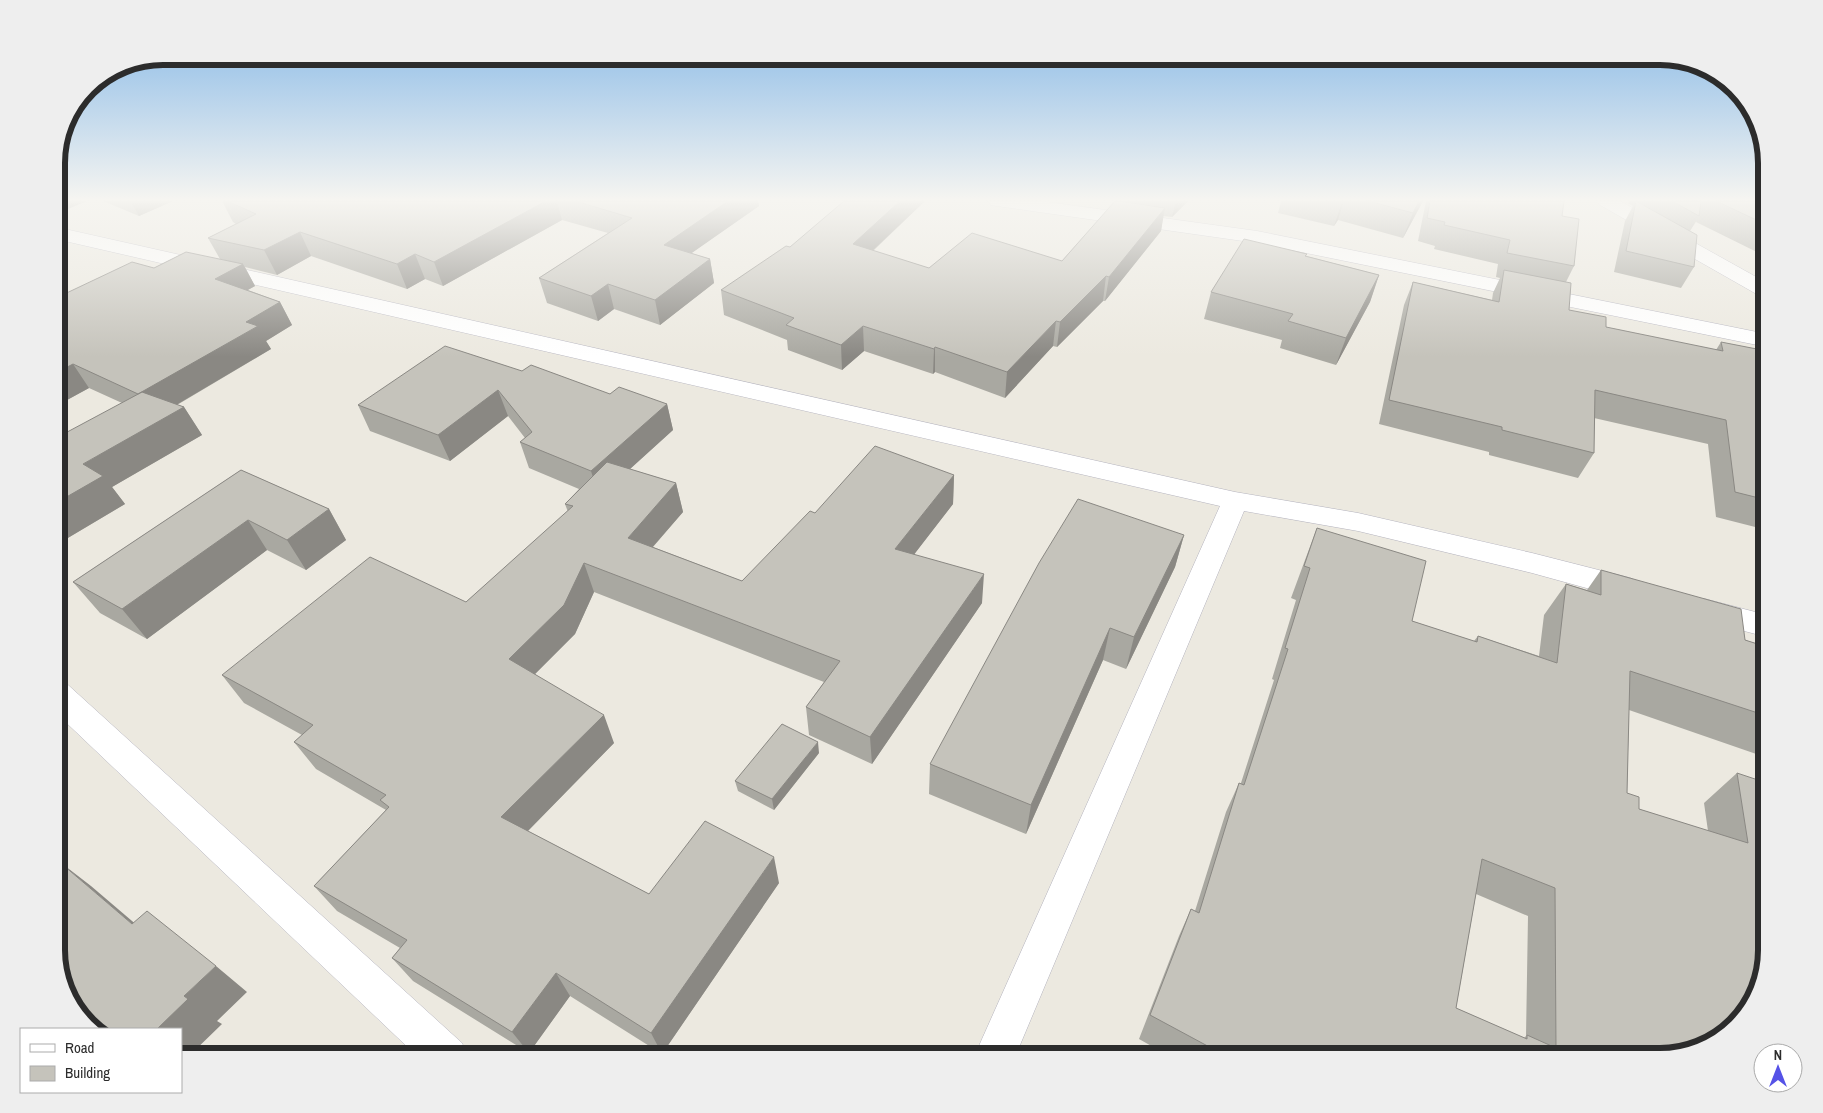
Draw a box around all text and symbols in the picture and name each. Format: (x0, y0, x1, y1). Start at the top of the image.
legend (20, 1028, 182, 1093)
text: Road (65, 1037, 94, 1058)
north arrow (1753, 1043, 1803, 1093)
text: N (1774, 1046, 1782, 1064)
text: Building (65, 1062, 110, 1083)

